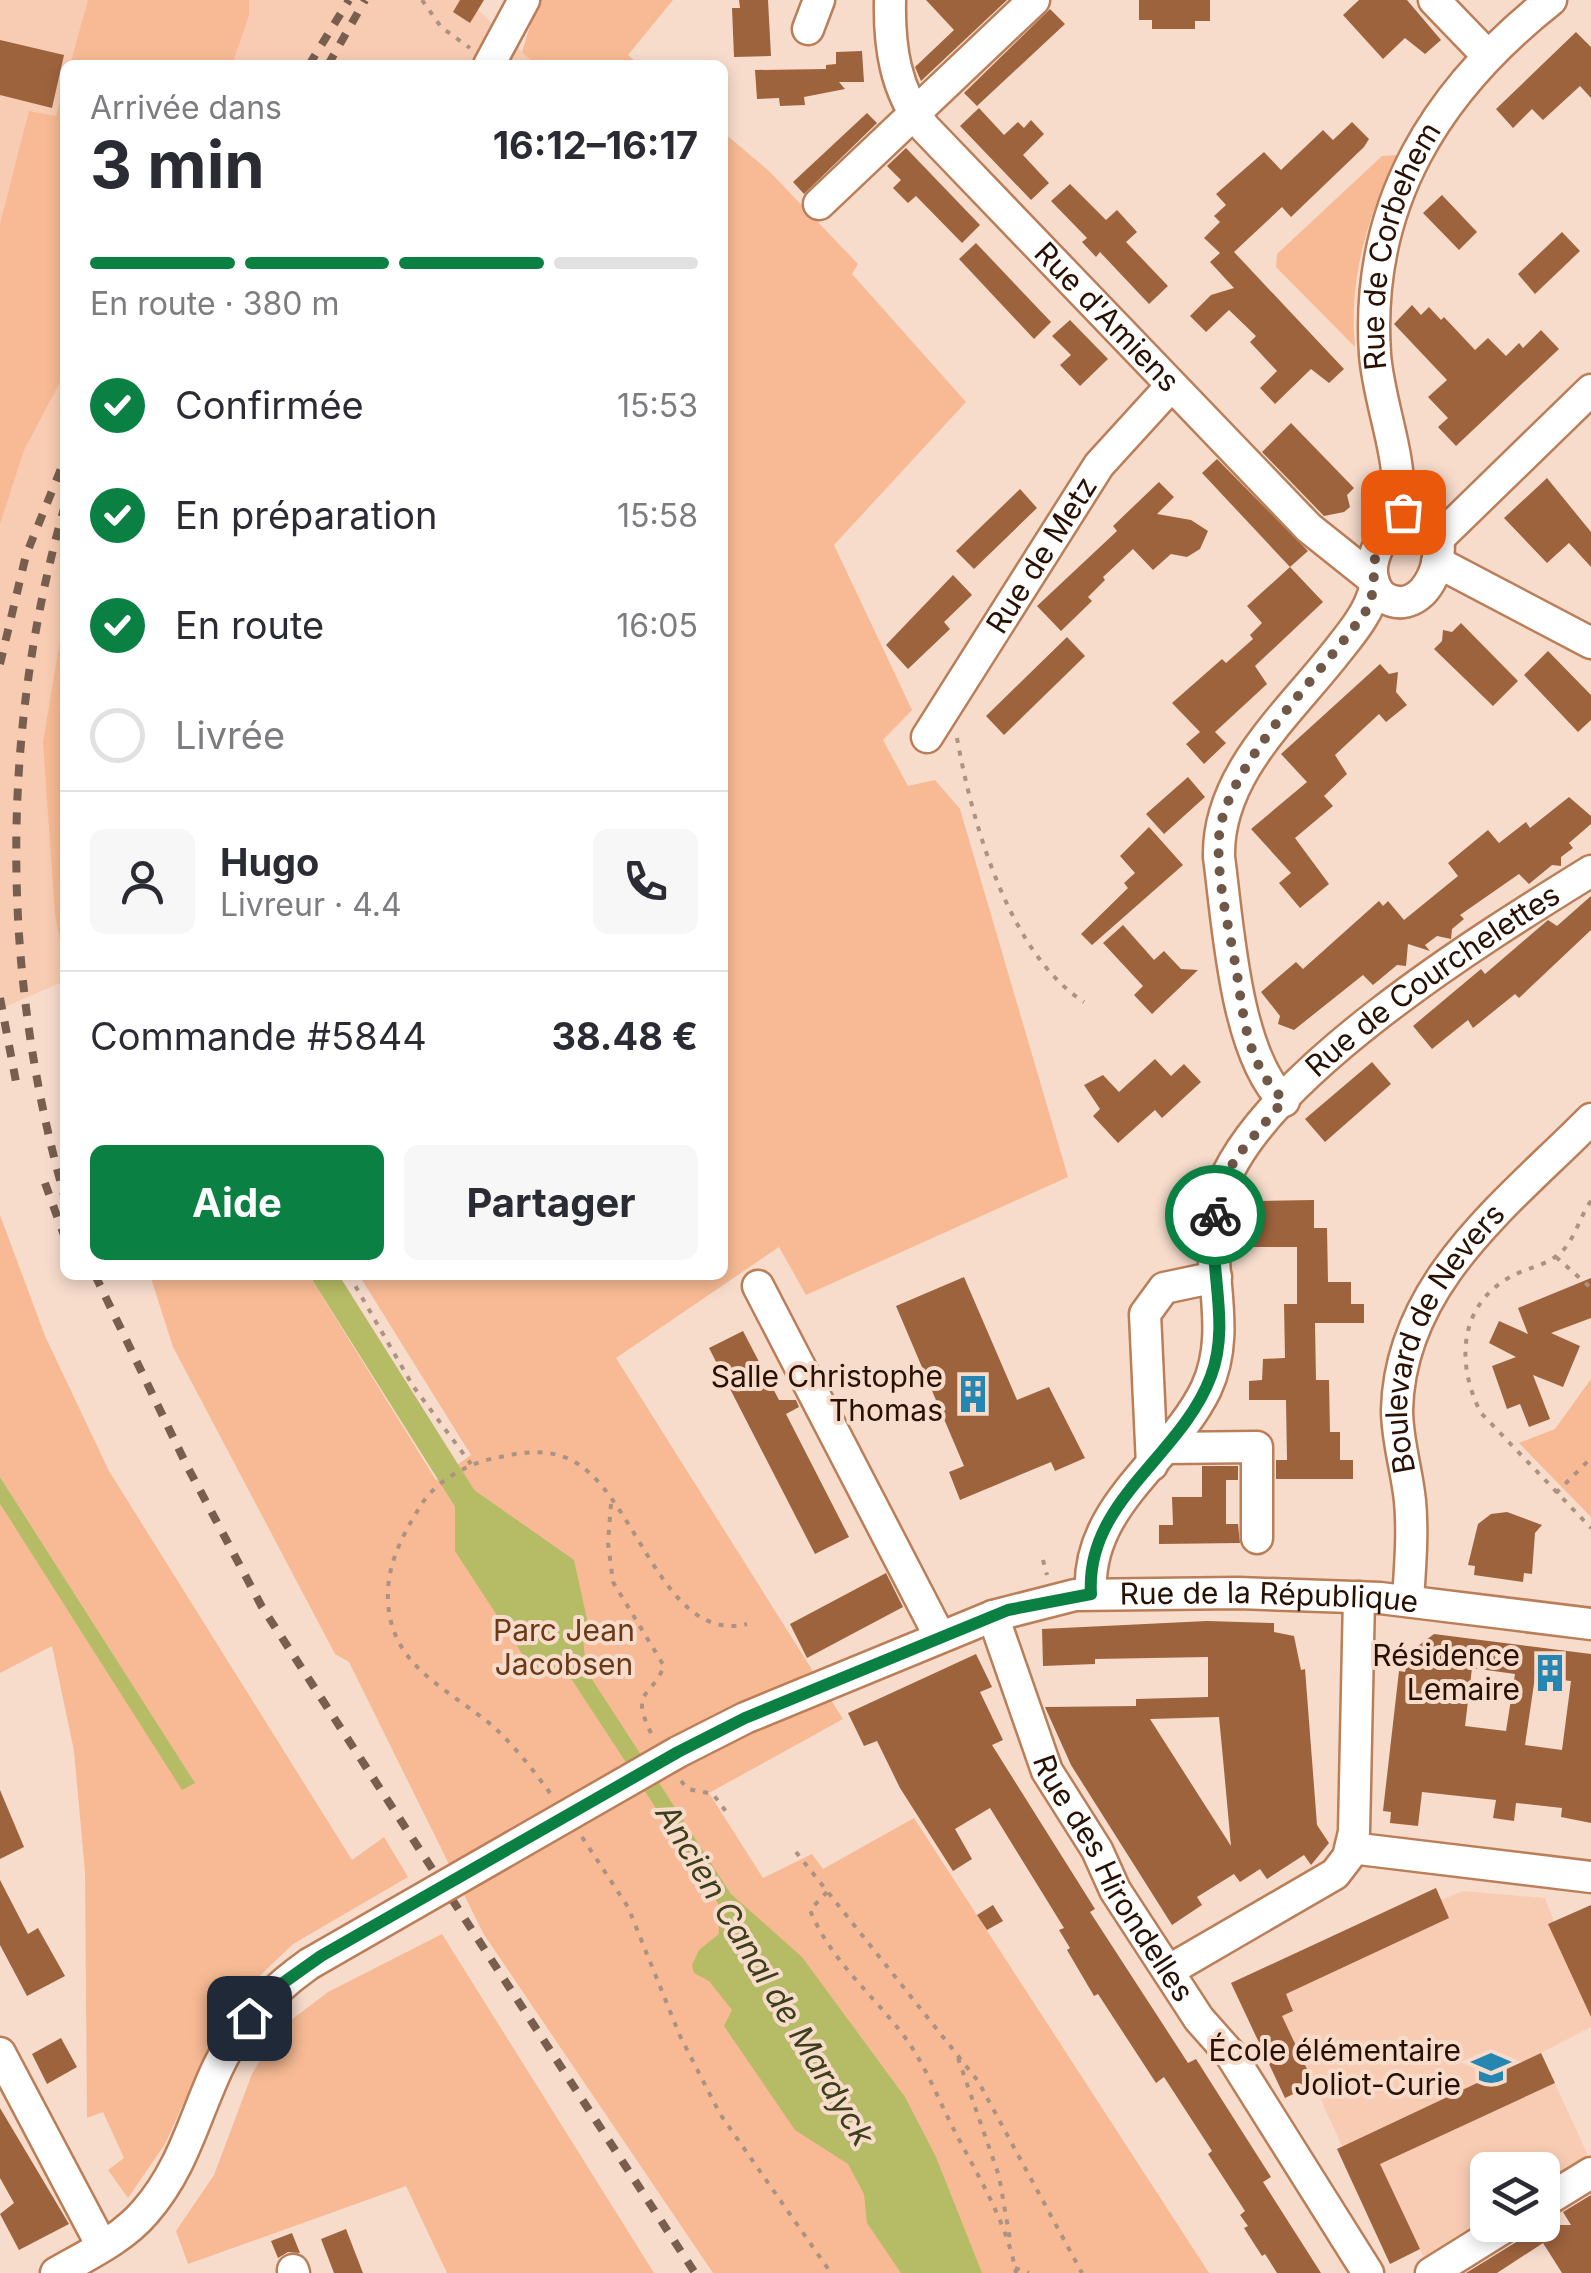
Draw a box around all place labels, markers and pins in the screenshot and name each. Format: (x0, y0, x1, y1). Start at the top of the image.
pin (1361, 470, 1446, 555)
place label: Salle Christophe Thomas (711, 1358, 943, 1428)
building icon: Salle Christophe Thomas (952, 1373, 994, 1415)
place label: Résidence Lemaire (1372, 1637, 1520, 1707)
building icon: Résidence Lemaire (1529, 1652, 1571, 1694)
pin (207, 1976, 292, 2061)
place label: École élémentaire Joliot-Curie (1209, 2032, 1461, 2102)
school or university icon: École élémentaire Joliot-Curie (1470, 2047, 1512, 2089)

